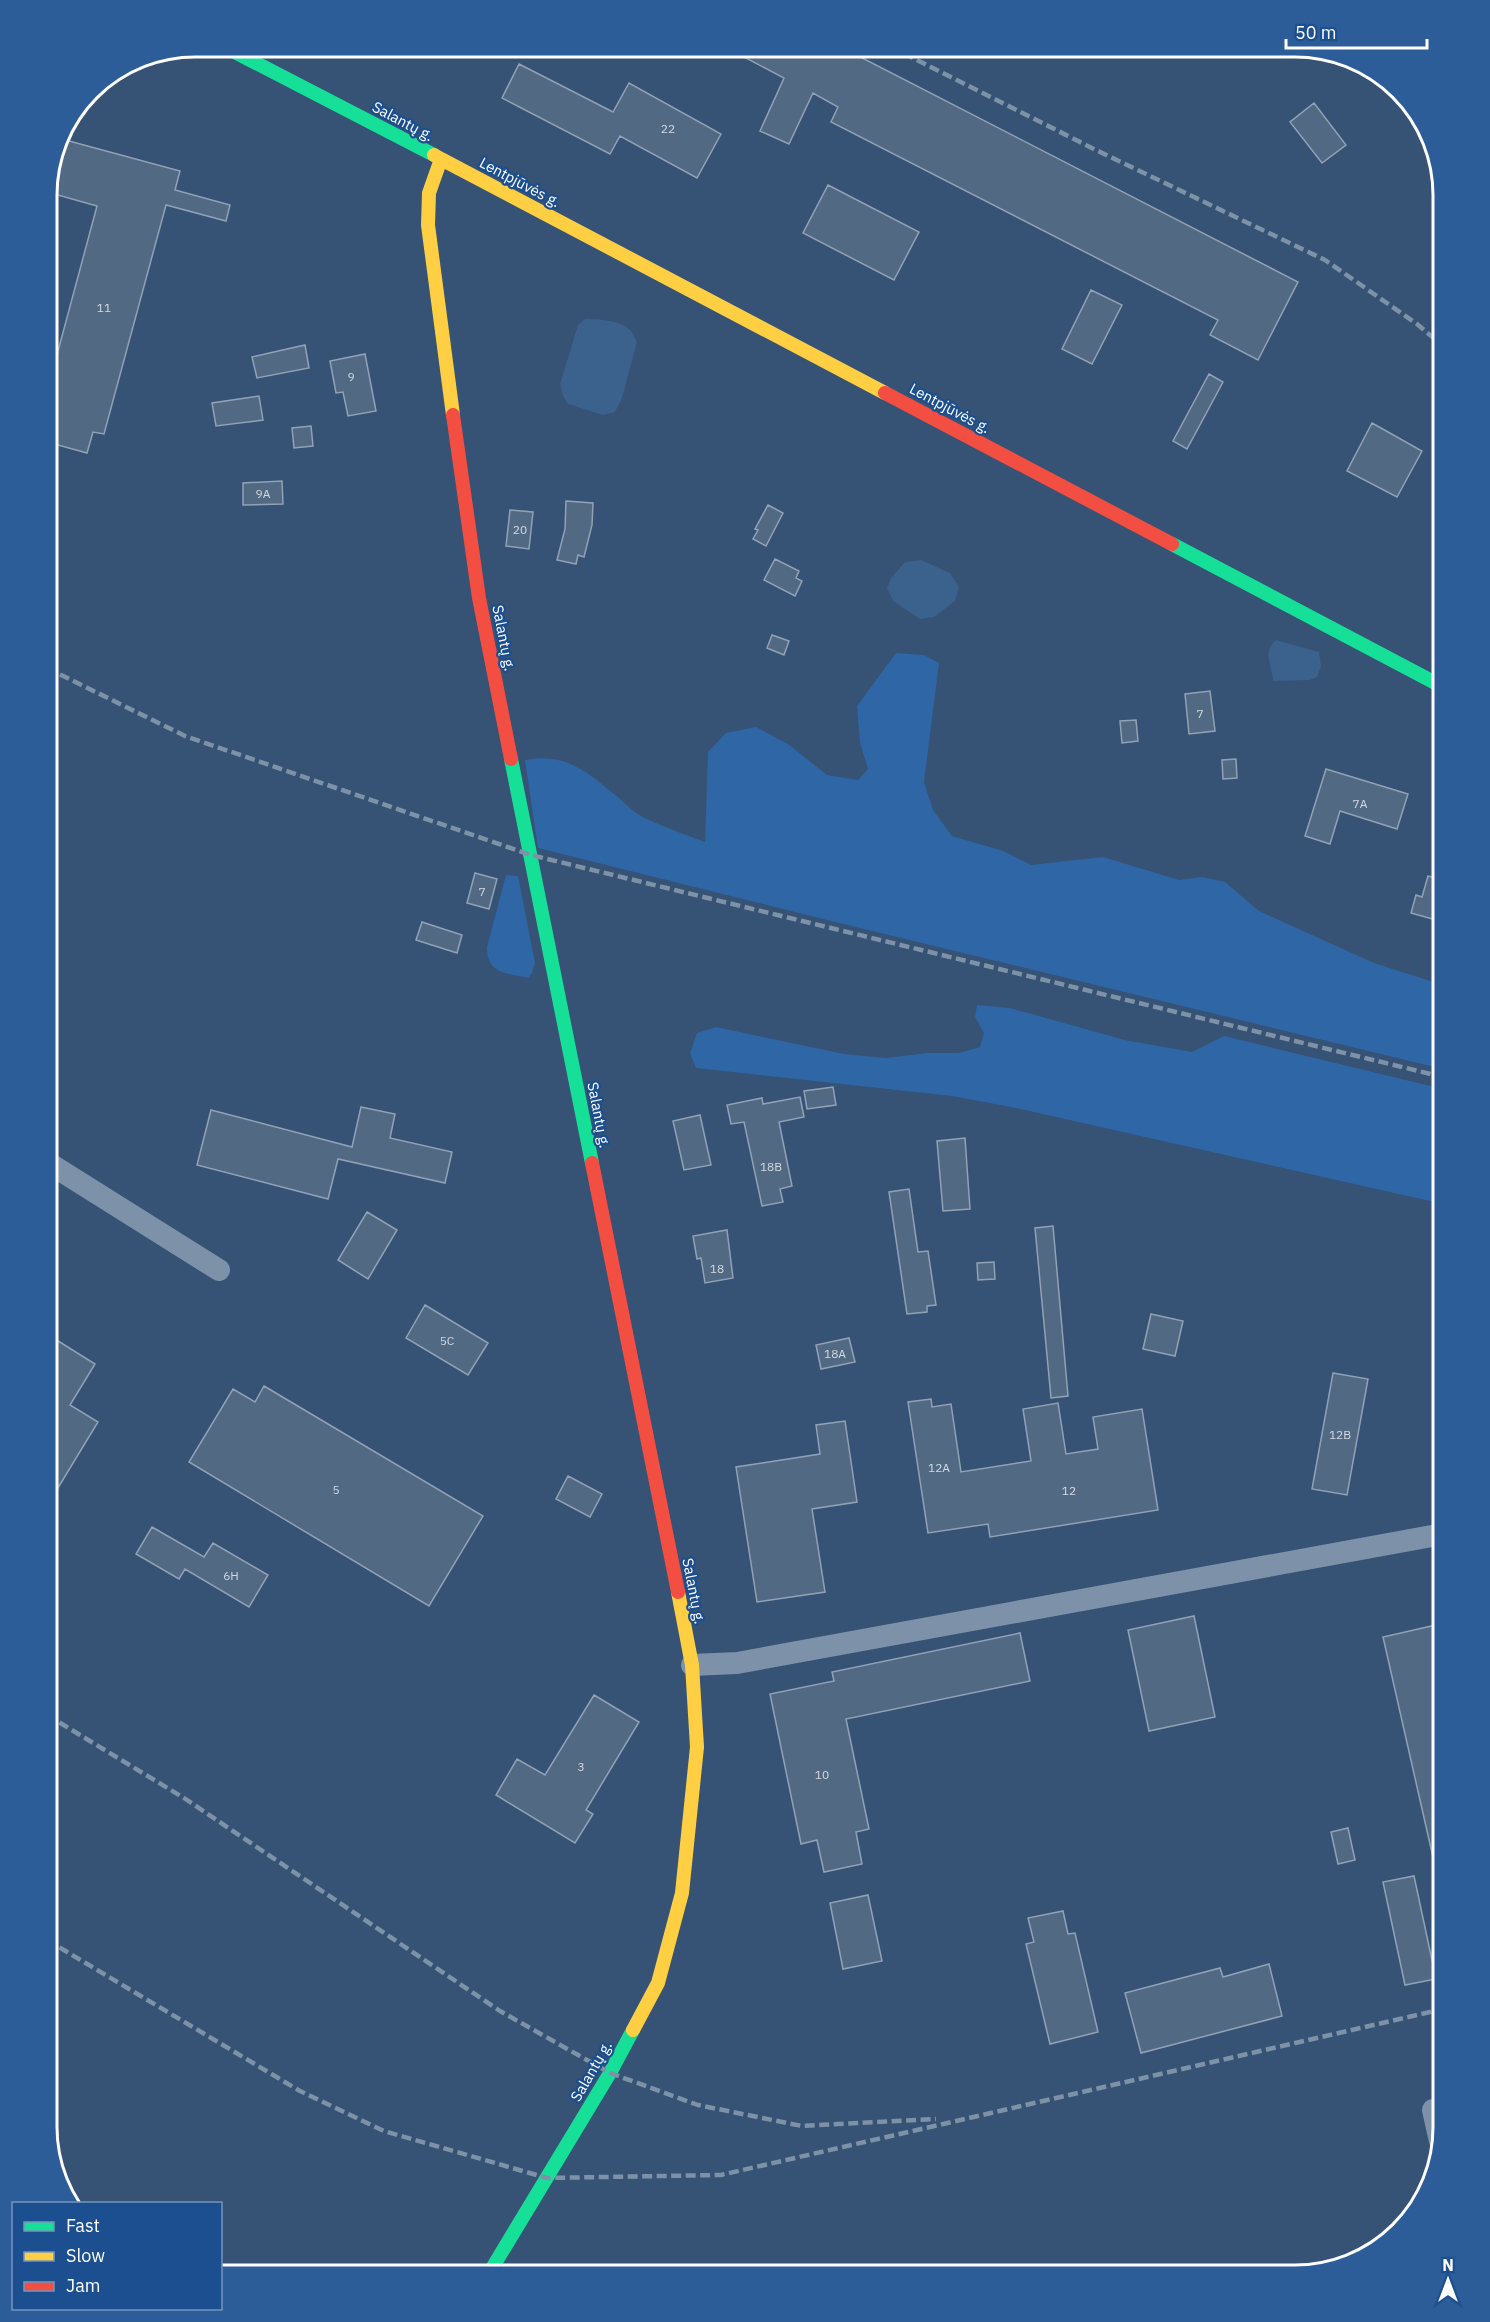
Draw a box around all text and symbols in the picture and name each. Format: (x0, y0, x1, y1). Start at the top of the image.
scale bar (1286, 12, 1427, 50)
text: 50 m (1295, 21, 1337, 44)
street label: Salantų g. (369, 97, 437, 145)
house number: 22 (661, 121, 675, 136)
street label: Lentpjūvės g. (476, 153, 564, 211)
house number: 11 (97, 300, 111, 315)
house number: 9 (347, 369, 355, 384)
street label: Lentpjūvės g. (906, 379, 994, 437)
house number: 9A (256, 486, 271, 501)
house number: 20 (513, 522, 527, 537)
street label: Salantų g. (488, 603, 520, 673)
house number: 7 (1196, 706, 1204, 721)
house number: 7A (1353, 796, 1368, 811)
house number: 7 (478, 884, 486, 899)
street label: Salantų g. (583, 1080, 615, 1150)
house number: 18B (760, 1159, 782, 1174)
house number: 18 (710, 1261, 724, 1276)
house number: 5C (440, 1333, 455, 1348)
house number: 18A (824, 1346, 846, 1361)
house number: 12B (1329, 1427, 1351, 1442)
house number: 12A (928, 1460, 950, 1475)
house number: 5 (332, 1482, 340, 1497)
house number: 12 (1062, 1483, 1076, 1498)
street label: Salantų g. (678, 1556, 710, 1626)
house number: 6H (223, 1568, 239, 1583)
house number: 3 (577, 1759, 585, 1774)
house number: 10 (815, 1767, 829, 1782)
street label: Salantų g. (566, 2037, 616, 2105)
legend (12, 2202, 222, 2310)
text: Fast (66, 2214, 100, 2237)
text: Slow (66, 2244, 105, 2267)
north arrow (1418, 2250, 1478, 2310)
text: N (1442, 2255, 1454, 2275)
text: Jam (66, 2274, 101, 2297)

